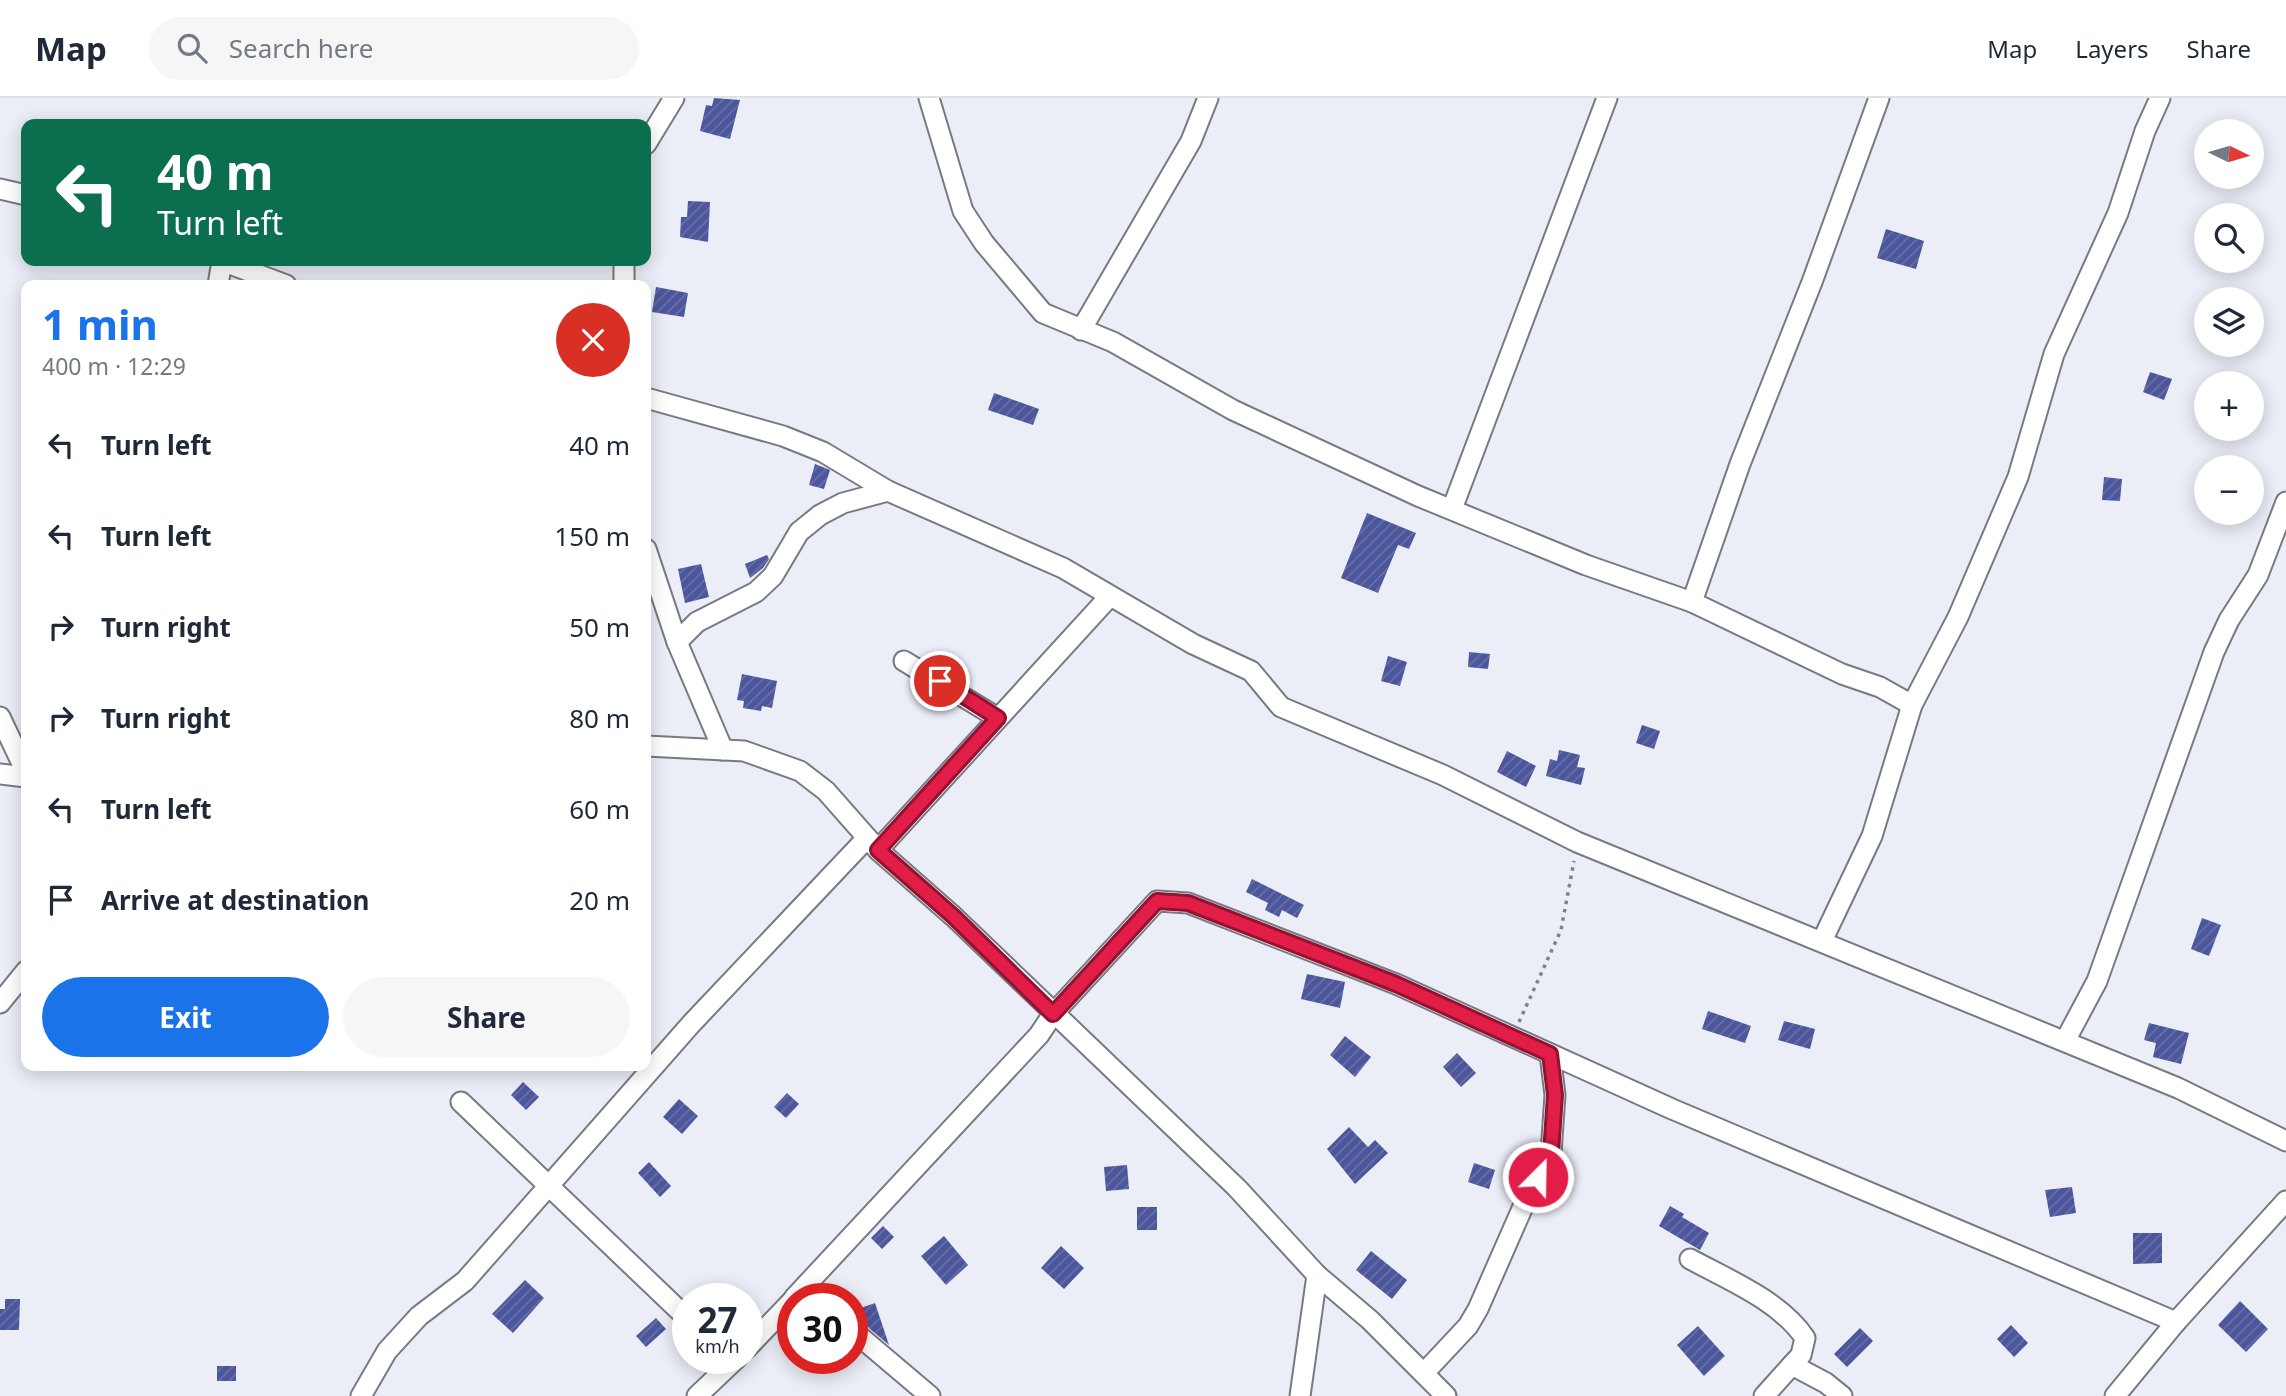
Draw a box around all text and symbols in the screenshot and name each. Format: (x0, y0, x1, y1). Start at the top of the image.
search box (149, 17, 639, 80)
text: Map (35, 26, 107, 71)
icon: search (173, 29, 211, 67)
text: Search here (229, 30, 373, 66)
text: Map (1987, 32, 2037, 65)
text: Layers (2075, 32, 2149, 65)
text: Share (2187, 32, 2251, 65)
north arrow (2194, 119, 2264, 189)
map controls (2194, 119, 2264, 525)
text: 40 m (157, 138, 274, 204)
icon: left (42, 147, 133, 238)
text: Turn left (157, 201, 283, 244)
button: search (2194, 203, 2264, 273)
button: layers (2194, 287, 2264, 357)
text: 1 min (42, 295, 158, 352)
button: close (556, 303, 630, 377)
text: 400 m · 12:29 (42, 350, 186, 382)
button: + (2194, 371, 2264, 441)
icon: left (42, 426, 80, 464)
text: Turn left (101, 427, 212, 463)
text: 40 m (569, 427, 630, 463)
button: − (2194, 455, 2264, 525)
icon: left (42, 517, 80, 555)
text: Turn left (101, 518, 212, 554)
text: 150 m (554, 518, 630, 554)
icon: right (42, 608, 80, 646)
text: Turn right (101, 609, 231, 645)
text: 50 m (569, 609, 630, 645)
pin (910, 651, 970, 711)
icon: arrive (921, 662, 959, 700)
icon: right (42, 699, 80, 737)
text: Turn right (101, 700, 231, 736)
text: 80 m (569, 700, 630, 736)
icon: left (42, 790, 80, 828)
text: Turn left (101, 791, 212, 827)
text: 60 m (569, 791, 630, 827)
icon: arrive (42, 881, 80, 919)
text: Arrive at destination (101, 882, 370, 918)
text: 20 m (569, 882, 630, 918)
button: Exit (42, 977, 329, 1057)
button: Share (343, 977, 630, 1057)
position arrow (1501, 1140, 1575, 1214)
speed limit sign: 30 (777, 1283, 868, 1374)
text: 27 (697, 1296, 738, 1343)
text: km/h (695, 1334, 740, 1358)

